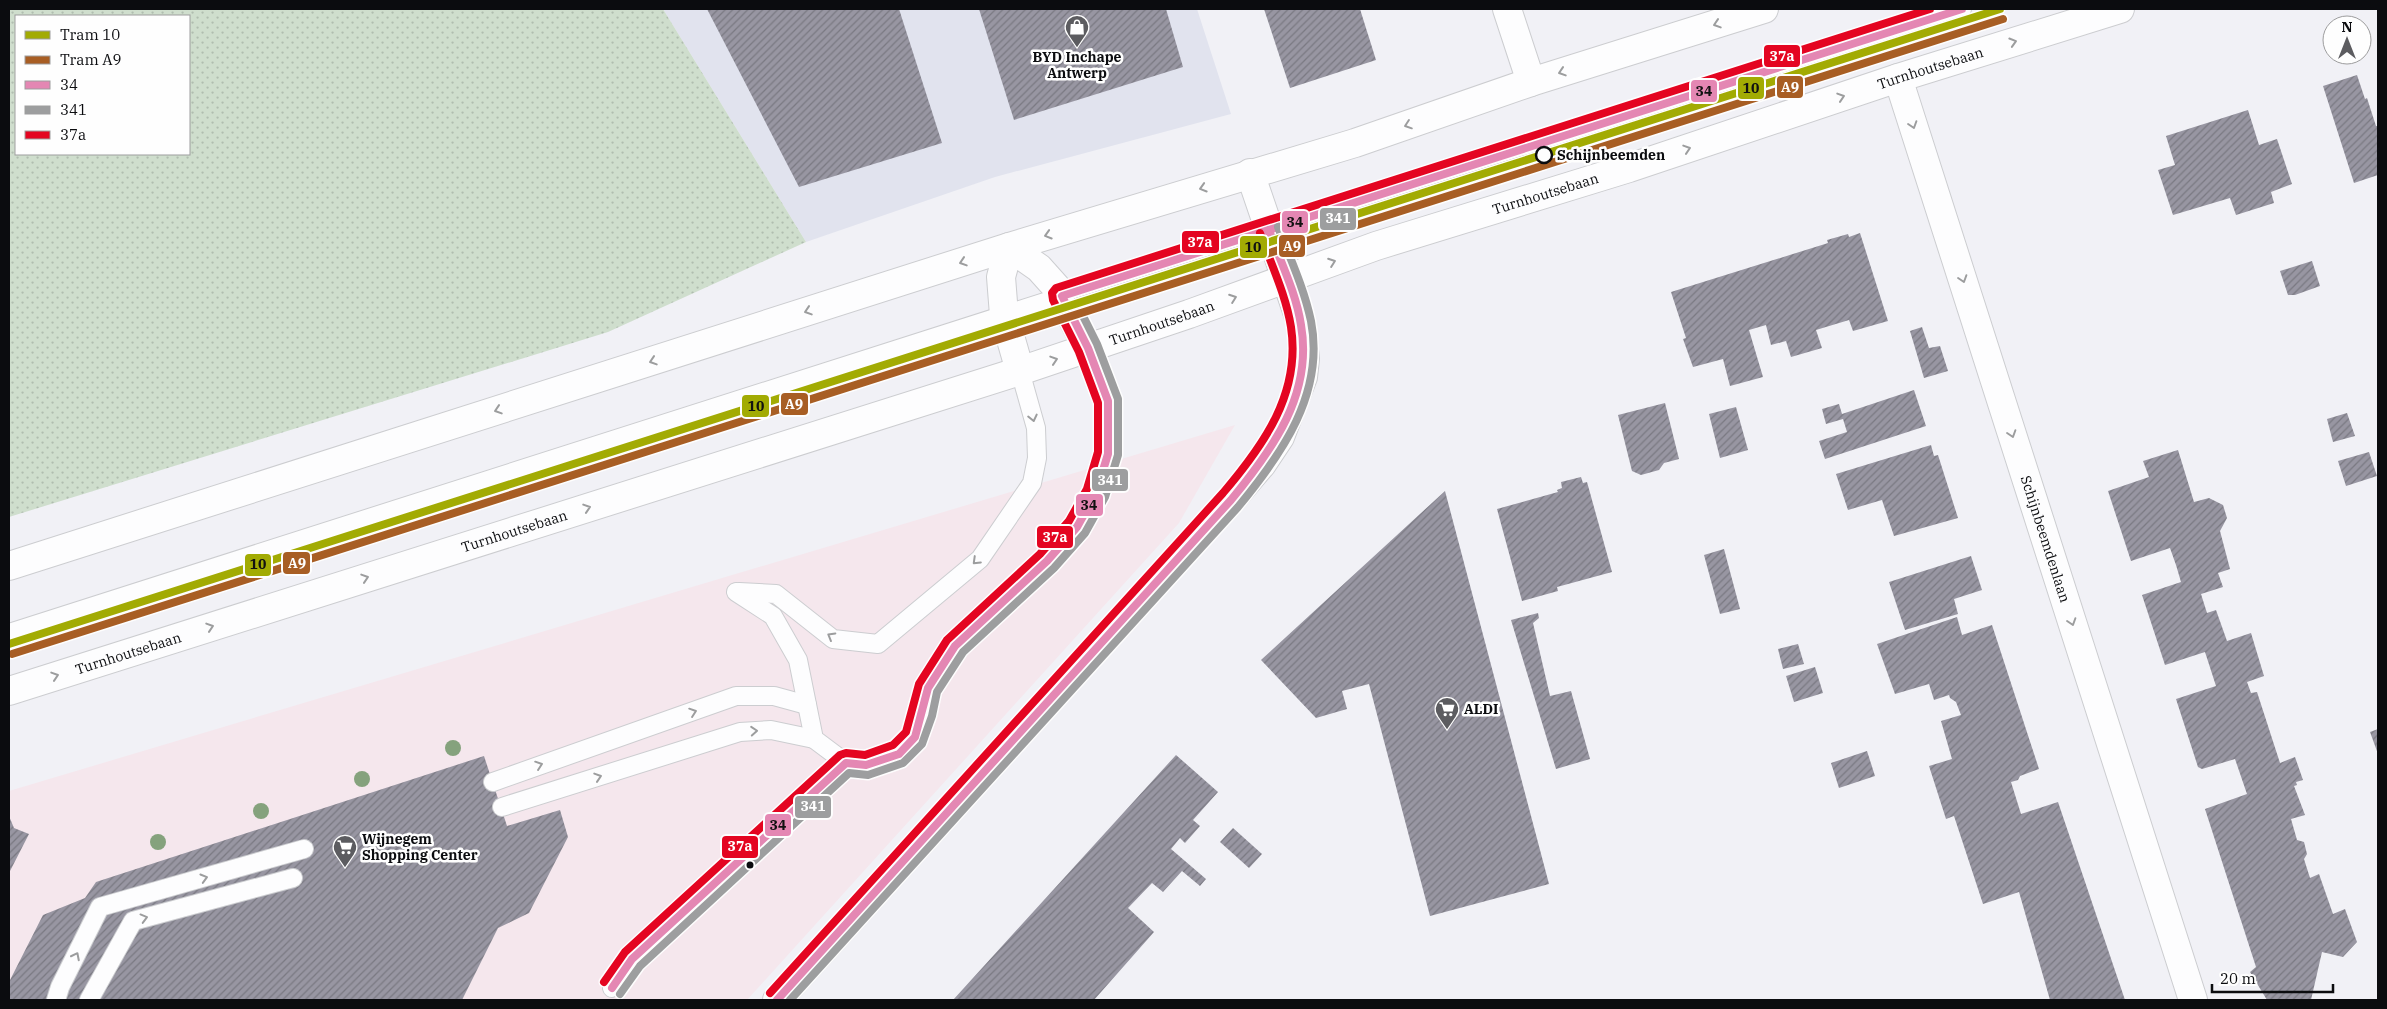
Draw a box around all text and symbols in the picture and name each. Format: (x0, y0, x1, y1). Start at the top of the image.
shop icon: BYD Inchape Antwerp (1064, 14, 1090, 48)
legend (15, 15, 190, 155)
north arrow (2322, 15, 2372, 65)
one-way arrow (1713, 18, 1722, 28)
text: N (2341, 18, 2353, 36)
text: Tram 10 (60, 25, 120, 44)
one-way arrow (2008, 38, 2016, 48)
street label: Turnhoutsebaan (1875, 43, 1986, 93)
line badge: 37a (1763, 44, 1801, 68)
text: 37a (1770, 47, 1794, 65)
place label: BYD Inchape Antwerp (1033, 48, 1122, 82)
text: Tram A9 (60, 50, 121, 69)
one-way arrow (1558, 67, 1567, 77)
text: 34 (60, 75, 78, 94)
line badge: A9 (1776, 75, 1804, 99)
line badge: 10 (1737, 76, 1765, 100)
text: A9 (1781, 78, 1799, 96)
line badge: 34 (1690, 79, 1718, 103)
text: 10 (1743, 79, 1759, 97)
text: 34 (1696, 82, 1712, 100)
one-way arrow (1836, 93, 1845, 103)
text: 341 (60, 100, 87, 119)
one-way arrow (1405, 119, 1413, 129)
one-way arrow (1908, 120, 1918, 128)
text: 37a (60, 125, 86, 144)
one-way arrow (1682, 144, 1691, 154)
marker: Schijnbeemden (1535, 146, 1553, 164)
place label: Schijnbeemden (1557, 146, 1665, 164)
street label: Turnhoutsebaan (1490, 169, 1601, 219)
one-way arrow (1199, 182, 1208, 192)
line badge: 341 (1319, 207, 1357, 231)
text: 341 (1325, 209, 1351, 227)
line badge: 34 (1281, 210, 1309, 234)
text: 34 (1287, 213, 1303, 231)
one-way arrow (1044, 230, 1052, 240)
line badge: 37a (1181, 230, 1220, 254)
text: 37a (1188, 233, 1212, 251)
line badge: A9 (1278, 234, 1306, 258)
line badge: 10 (1239, 235, 1268, 259)
text: A9 (1283, 237, 1301, 255)
text: 10 (1245, 238, 1261, 256)
one-way arrow (959, 256, 968, 266)
one-way arrow (1327, 258, 1336, 268)
one-way arrow (1957, 275, 1967, 283)
one-way arrow (1228, 294, 1237, 304)
street label: Turnhoutsebaan (1107, 297, 1217, 349)
one-way arrow (805, 306, 813, 316)
one-way arrow (650, 355, 658, 365)
one-way arrow (1049, 355, 1058, 365)
line badge: A9 (780, 392, 809, 416)
line badge: 10 (741, 394, 770, 418)
text: A9 (785, 395, 803, 413)
text: 10 (748, 397, 764, 415)
one-way arrow (495, 404, 503, 414)
one-way arrow (1027, 413, 1038, 422)
one-way arrow (2007, 429, 2017, 438)
line badge: 341 (1091, 468, 1129, 492)
text: 341 (1097, 471, 1123, 489)
street label: Schijnbeemdenlaan (2017, 473, 2074, 605)
line badge: 34 (1075, 493, 1104, 517)
text: 34 (1081, 496, 1097, 514)
one-way arrow (582, 504, 590, 514)
street label: Turnhoutsebaan (459, 506, 570, 556)
line badge: 37a (1036, 525, 1074, 549)
text: 37a (1043, 528, 1067, 546)
line badge: A9 (282, 551, 311, 575)
line badge: 10 (244, 553, 272, 577)
text: A9 (288, 554, 306, 572)
text: 10 (250, 555, 266, 573)
one-way arrow (973, 555, 982, 564)
one-way arrow (360, 574, 369, 584)
one-way arrow (2067, 618, 2077, 626)
one-way arrow (205, 623, 214, 633)
street label: Turnhoutsebaan (73, 628, 183, 678)
one-way arrow (827, 632, 836, 642)
one-way arrow (51, 672, 59, 682)
supermarket icon: ALDI (1434, 696, 1460, 730)
place label: ALDI (1464, 700, 1498, 718)
one-way arrow (688, 707, 696, 717)
one-way arrow (750, 725, 758, 736)
one-way arrow (535, 761, 543, 771)
one-way arrow (594, 772, 602, 782)
line badge: 341 (794, 795, 832, 819)
text: 341 (800, 797, 826, 815)
line badge: 34 (764, 813, 792, 837)
text: 34 (770, 816, 786, 834)
place label: Wijnegem Shopping Center (362, 830, 478, 864)
supermarket icon: Wijnegem Shopping Center (332, 834, 358, 868)
line badge: 37a (721, 835, 759, 859)
text: 37a (728, 837, 752, 855)
unlabelled marker (745, 860, 755, 870)
one-way arrow (200, 873, 208, 883)
one-way arrow (139, 914, 147, 924)
one-way arrow (69, 952, 79, 961)
scale bar (2212, 962, 2333, 994)
text: 20 m (2220, 969, 2256, 988)

